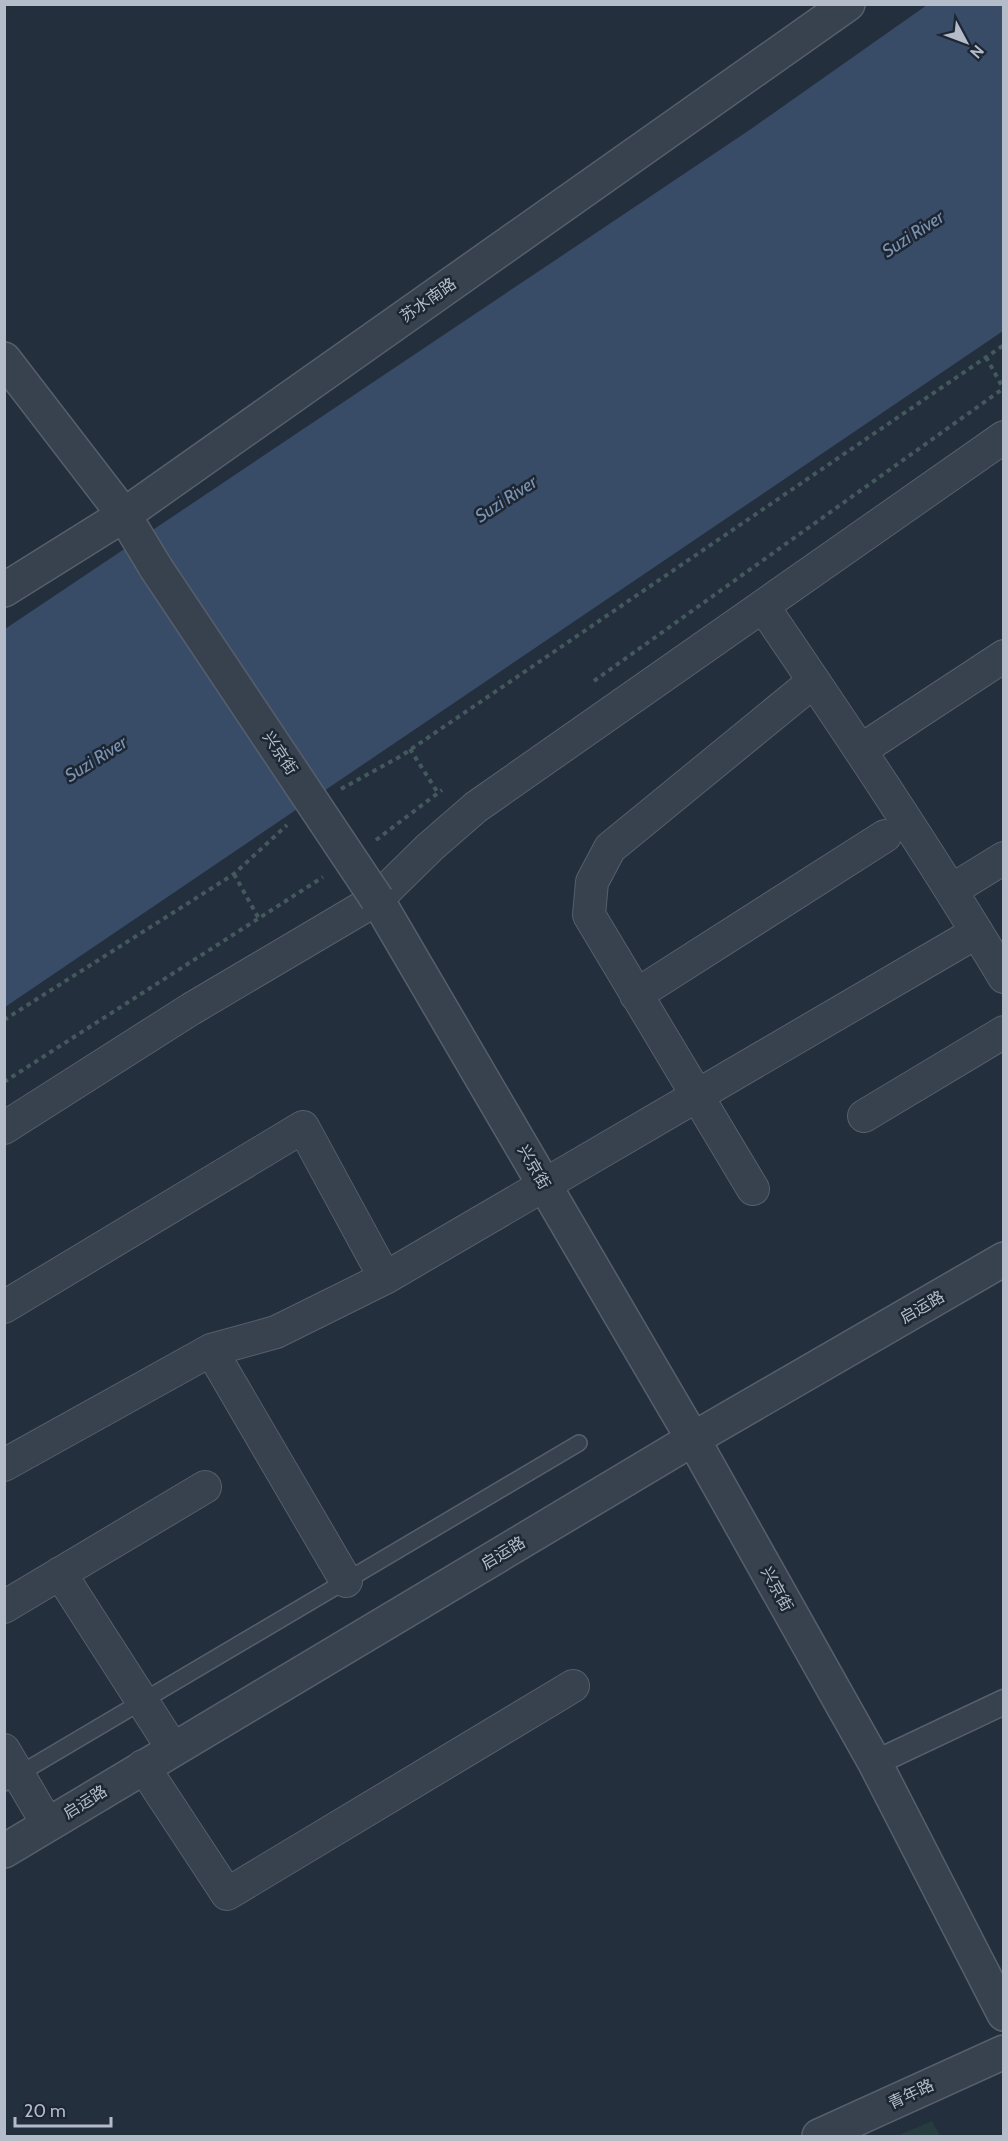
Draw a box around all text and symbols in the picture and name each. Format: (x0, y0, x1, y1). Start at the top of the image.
north arrow (936, 12, 996, 72)
text: N (966, 41, 988, 62)
water label: Suzi River (878, 205, 949, 262)
street label: 苏水南路 (396, 274, 460, 326)
water label: Suzi River (471, 470, 542, 527)
street label: 兴京街 (259, 728, 301, 778)
water label: Suzi River (61, 731, 132, 787)
street label: 兴京街 (514, 1141, 554, 1193)
street label: 启运路 (896, 1287, 948, 1327)
street label: 启运路 (478, 1532, 528, 1574)
street label: 兴京街 (757, 1563, 797, 1615)
street label: 启运路 (60, 1781, 110, 1823)
street label: 青年路 (885, 2075, 937, 2113)
scale bar (15, 2090, 111, 2128)
text: 20 m (24, 2100, 66, 2122)

